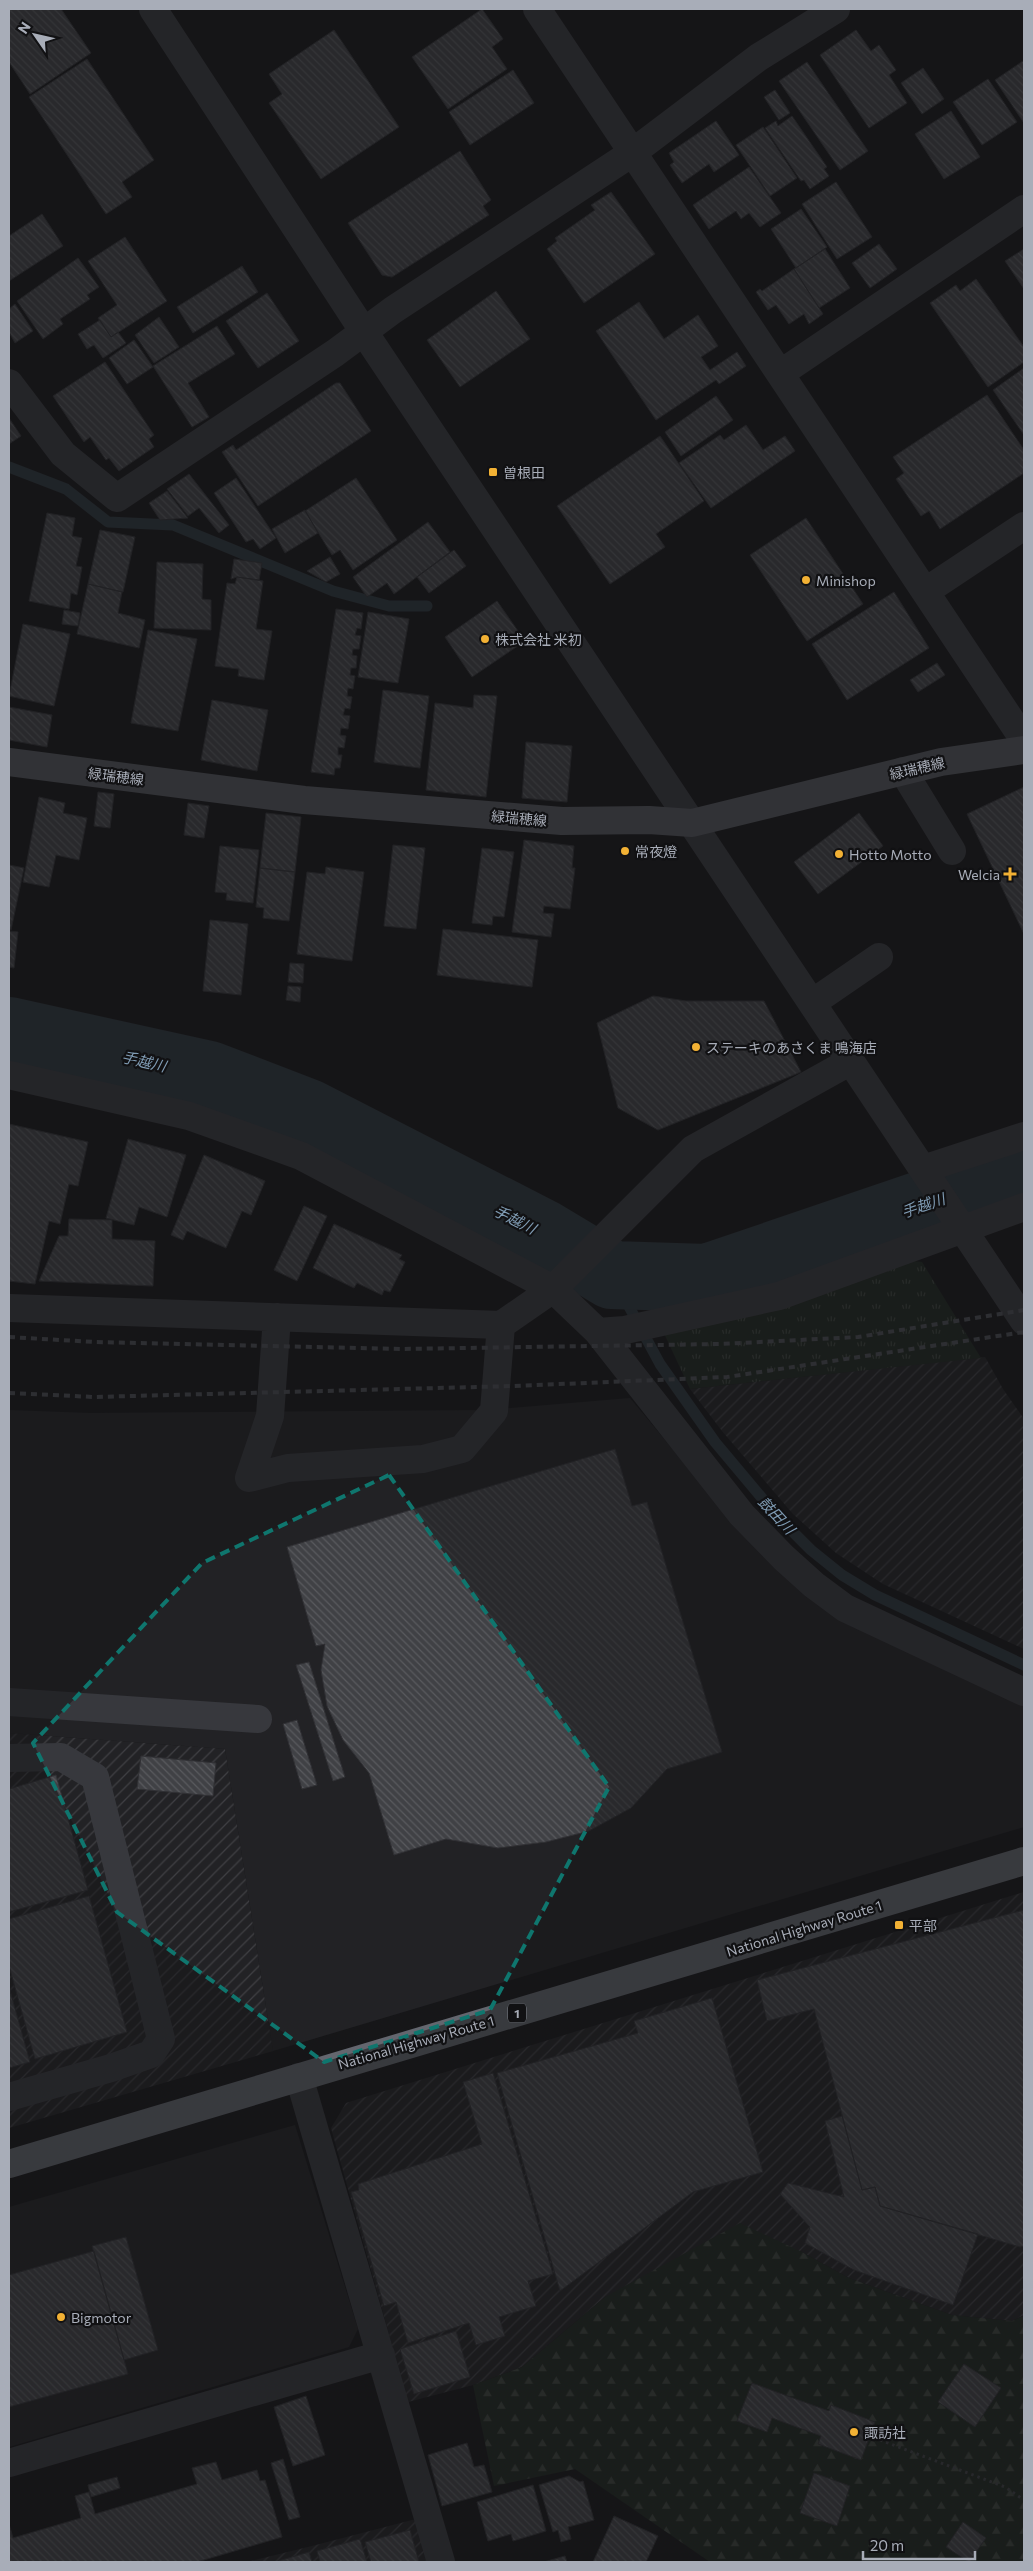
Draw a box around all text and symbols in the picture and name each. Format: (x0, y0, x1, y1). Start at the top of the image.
north arrow (10, 10, 60, 60)
text: N (14, 18, 34, 37)
place label: 曽根田 (503, 464, 545, 481)
marker: 曽根田 (487, 466, 499, 478)
place label: Minishop (816, 572, 876, 589)
marker: Minishop (800, 574, 812, 586)
place label: 株式会社 米初 (495, 631, 582, 648)
marker: 株式会社 米初 (479, 633, 491, 645)
street label: 緑瑞穂線 (888, 753, 946, 783)
street label: 緑瑞穂線 (87, 764, 145, 788)
street label: 緑瑞穂線 (490, 807, 548, 829)
place label: 常夜燈 (635, 843, 677, 860)
marker: 常夜燈 (619, 845, 631, 857)
place label: Hotto Motto (849, 846, 932, 863)
marker: Hotto Motto (833, 848, 845, 860)
place label: Welcia (958, 866, 1000, 883)
marker: Welcia (1004, 868, 1016, 880)
place label: ステーキのあさくま 鳴海店 (706, 1039, 877, 1056)
marker: ステーキのあさくま 鳴海店 (690, 1041, 702, 1053)
water label: 手越川 (120, 1047, 170, 1075)
water label: 手越川 (899, 1189, 949, 1221)
water label: 手越川 (491, 1201, 541, 1238)
water label: 鼓田川 (755, 1492, 800, 1539)
street label: National Highway Route 1 (724, 1896, 884, 1960)
place label: 平部 (909, 1917, 937, 1934)
marker: 平部 (893, 1919, 905, 1931)
road number: 1 (508, 2004, 526, 2022)
street label: National Highway Route 1 (336, 2012, 496, 2072)
place label: Bigmotor (71, 2309, 132, 2326)
marker: Bigmotor (55, 2311, 67, 2323)
place label: 諏訪社 (864, 2424, 906, 2441)
marker: 諏訪社 (848, 2426, 860, 2438)
scale bar (863, 2528, 976, 2560)
text: 20 m (870, 2536, 904, 2554)

